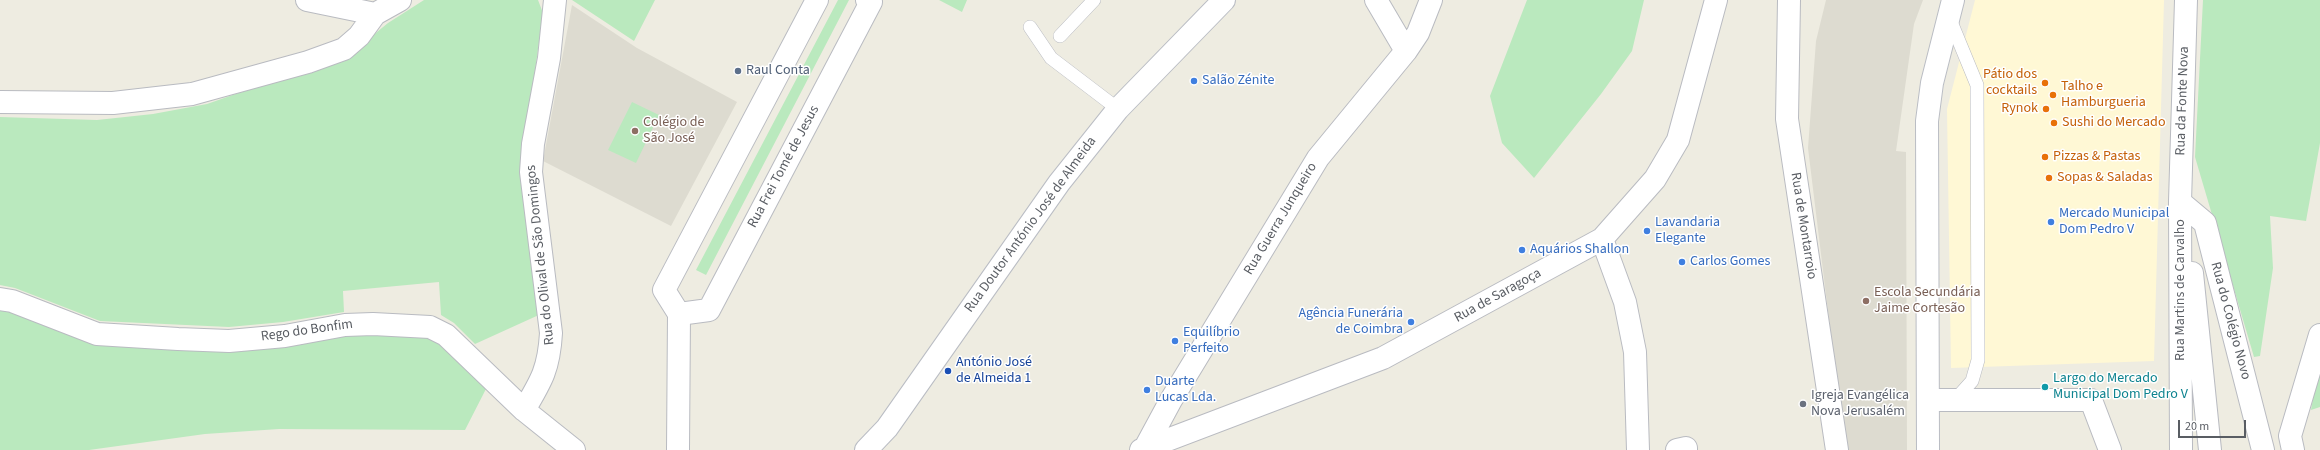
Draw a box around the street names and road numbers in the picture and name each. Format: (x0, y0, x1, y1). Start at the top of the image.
street label: Rua da Fonte Nova (2173, 46, 2193, 156)
street label: Rua Frei Tomé de Jesus (745, 103, 823, 231)
street label: Rua Doutor António José de Almeida (962, 134, 1100, 316)
street label: Rua Guerra Junqueiro (1241, 160, 1321, 278)
street label: Rua do Olival de São Domingos (523, 164, 559, 346)
street label: Rua de Montarroio (1786, 171, 1820, 281)
street label: Rua Martins de Carvalho (2173, 219, 2189, 361)
street label: Rua do Colégio Novo (2206, 260, 2254, 382)
street label: Rua de Saragoça (1452, 265, 1544, 327)
street label: Rego do Bonfim (260, 316, 354, 346)

